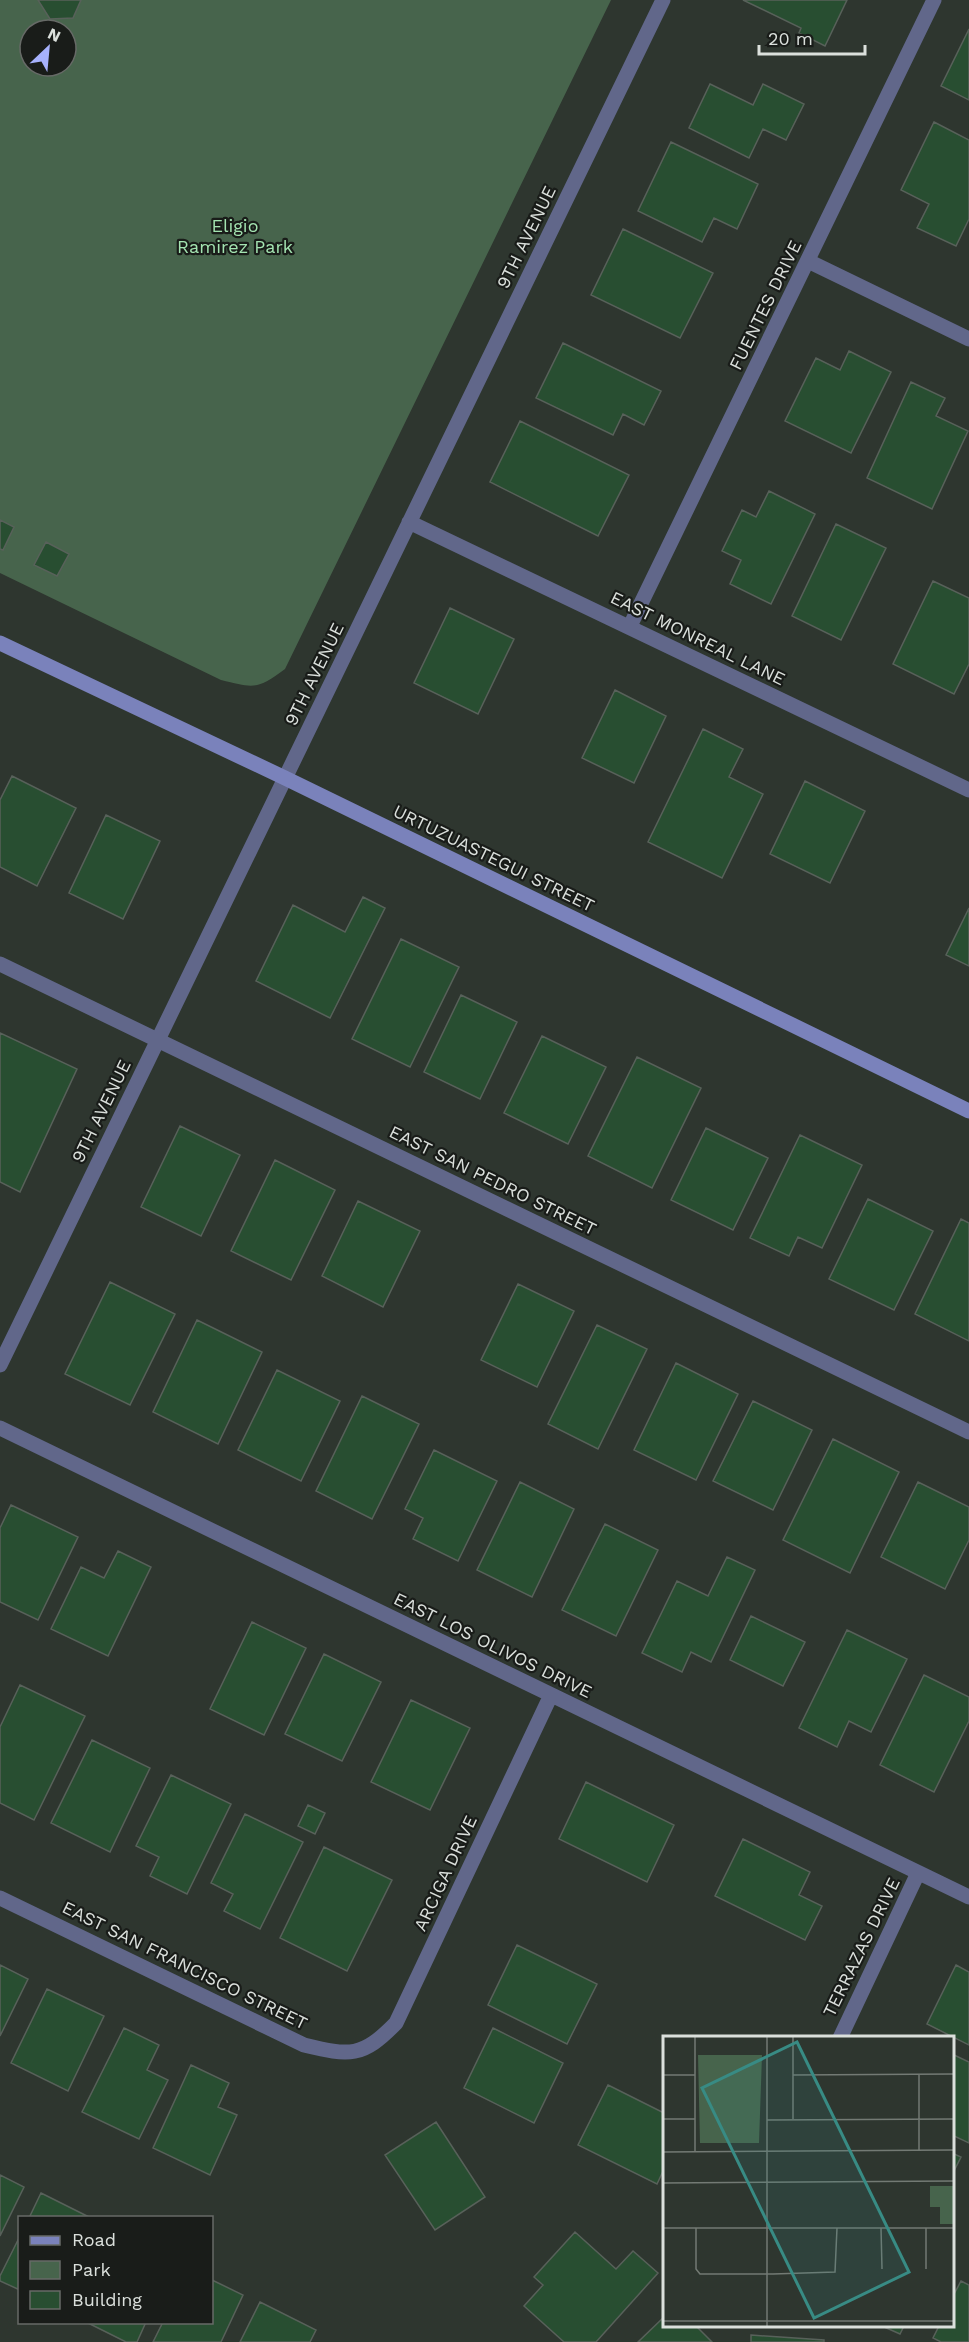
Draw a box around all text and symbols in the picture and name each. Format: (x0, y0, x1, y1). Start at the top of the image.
north arrow (18, 18, 78, 78)
scale bar (759, 18, 866, 56)
text: N (45, 24, 64, 46)
text: 20 m (768, 28, 813, 49)
street label: 9TH AVENUE (492, 182, 560, 292)
park label: Eligio Ramirez Park (177, 215, 293, 257)
street label: FUENTES DRIVE (724, 237, 806, 373)
street label: EAST MONREAL LANE (607, 587, 789, 689)
street label: 9TH AVENUE (280, 619, 348, 729)
street label: URTUZUASTEGUI STREET (390, 800, 598, 916)
street label: 9TH AVENUE (67, 1056, 135, 1166)
street label: EAST SAN PEDRO STREET (386, 1121, 600, 1239)
street label: EAST LOS OLIVOS DRIVE (391, 1588, 595, 1702)
street label: ARCIGA DRIVE (409, 1812, 481, 1934)
street label: TERRAZAS DRIVE (818, 1874, 904, 2020)
street label: EAST SAN FRANCISCO STREET (59, 1896, 311, 2034)
inset map (663, 2036, 954, 2327)
legend (18, 2216, 213, 2324)
text: Road (72, 2229, 116, 2250)
text: Park (72, 2259, 111, 2280)
text: Building (72, 2289, 142, 2310)

